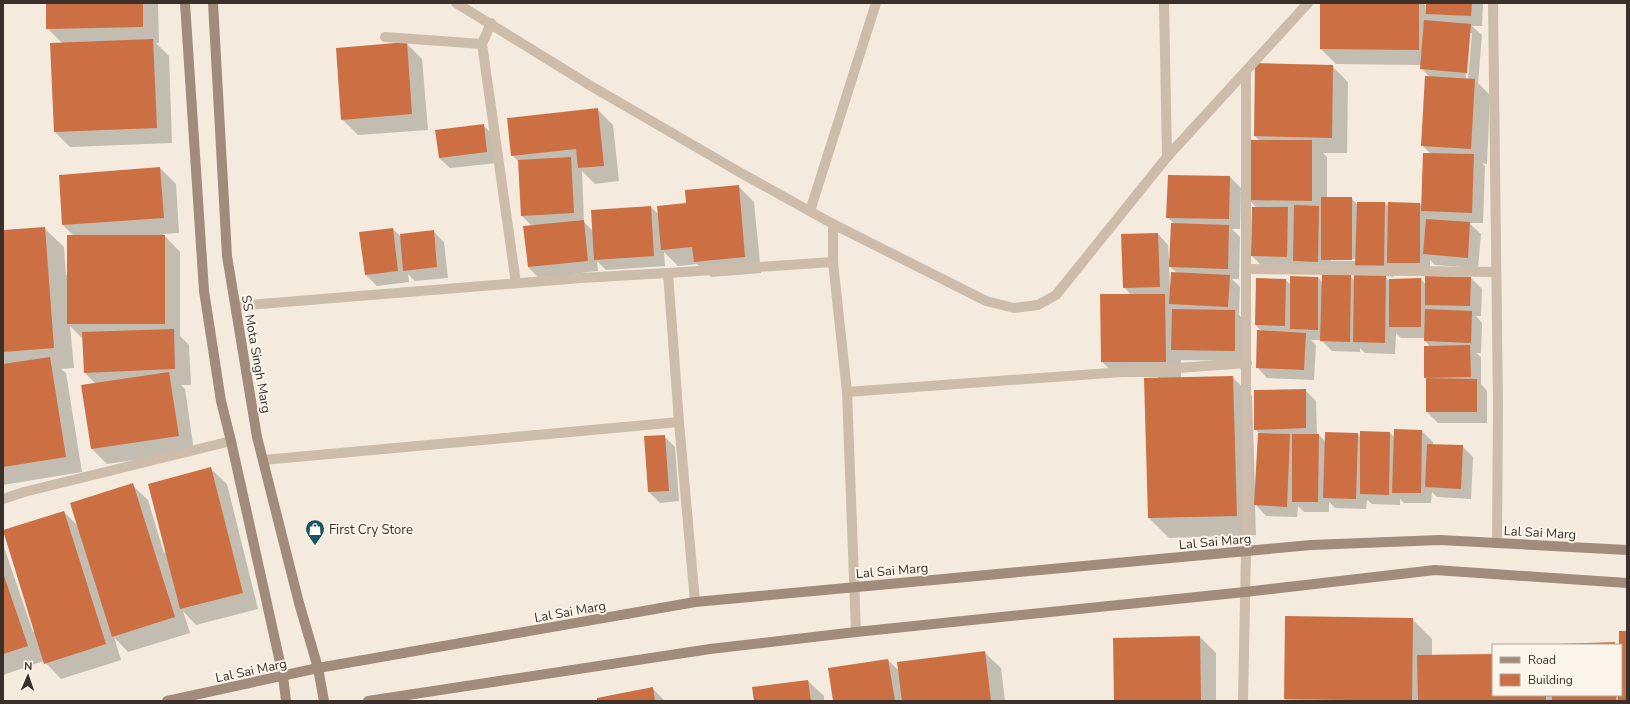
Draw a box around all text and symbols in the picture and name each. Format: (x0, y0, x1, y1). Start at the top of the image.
street label: SS Mota Singh Marg (237, 294, 275, 414)
shop icon: First Cry Store (304, 518, 326, 546)
place label: First Cry Store (329, 521, 413, 539)
street label: Lal Sai Marg (1503, 522, 1577, 544)
street label: Lal Sai Marg (1178, 530, 1252, 554)
street label: Lal Sai Marg (855, 559, 929, 583)
street label: Lal Sai Marg (533, 597, 607, 627)
legend (1492, 644, 1622, 696)
text: Road (1528, 652, 1556, 668)
street label: Lal Sai Marg (214, 655, 289, 687)
north arrow (8, 656, 48, 696)
text: N (24, 659, 33, 674)
text: Building (1528, 672, 1573, 688)

